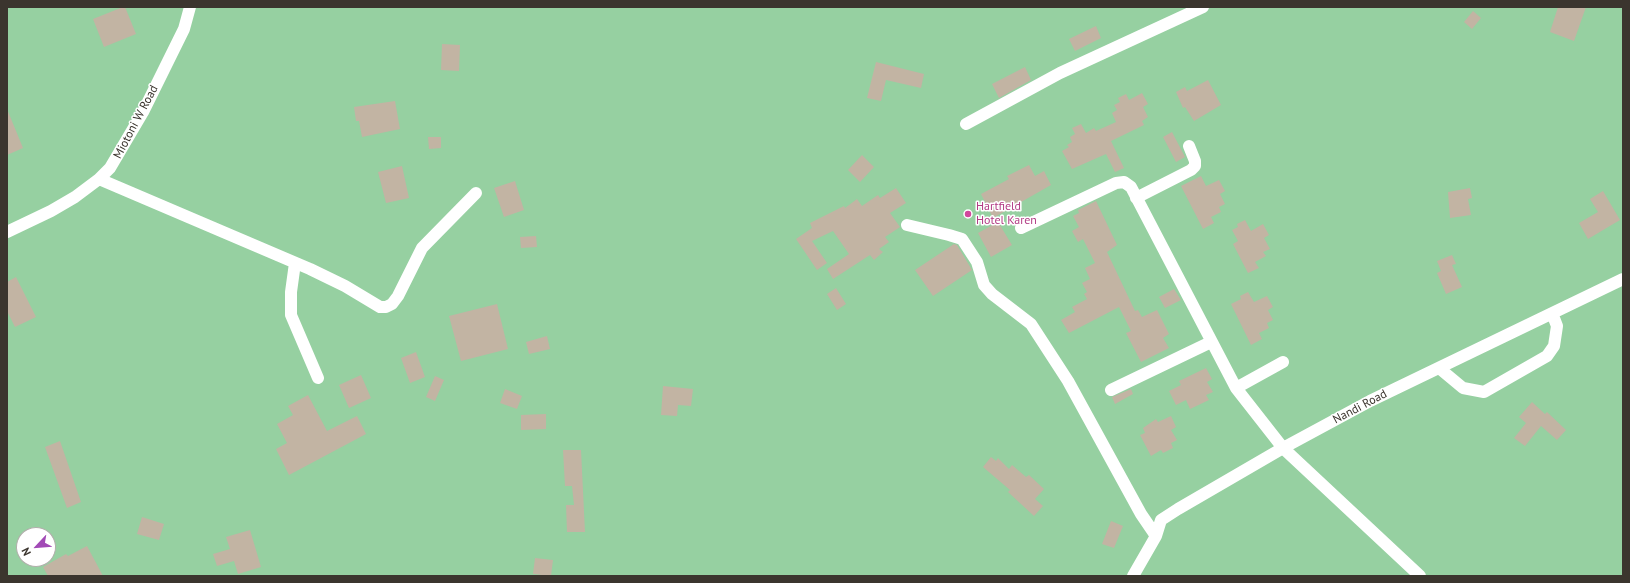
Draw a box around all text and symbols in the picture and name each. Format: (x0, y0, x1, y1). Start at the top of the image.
street label: Miotoni W Road (111, 83, 161, 161)
place label: Hartfield Hotel Karen (976, 200, 1037, 228)
marker: Hartfield Hotel Karen (963, 209, 973, 219)
street label: Nandi Road (1331, 387, 1389, 427)
north arrow (16, 527, 56, 567)
text: N (18, 546, 34, 558)

